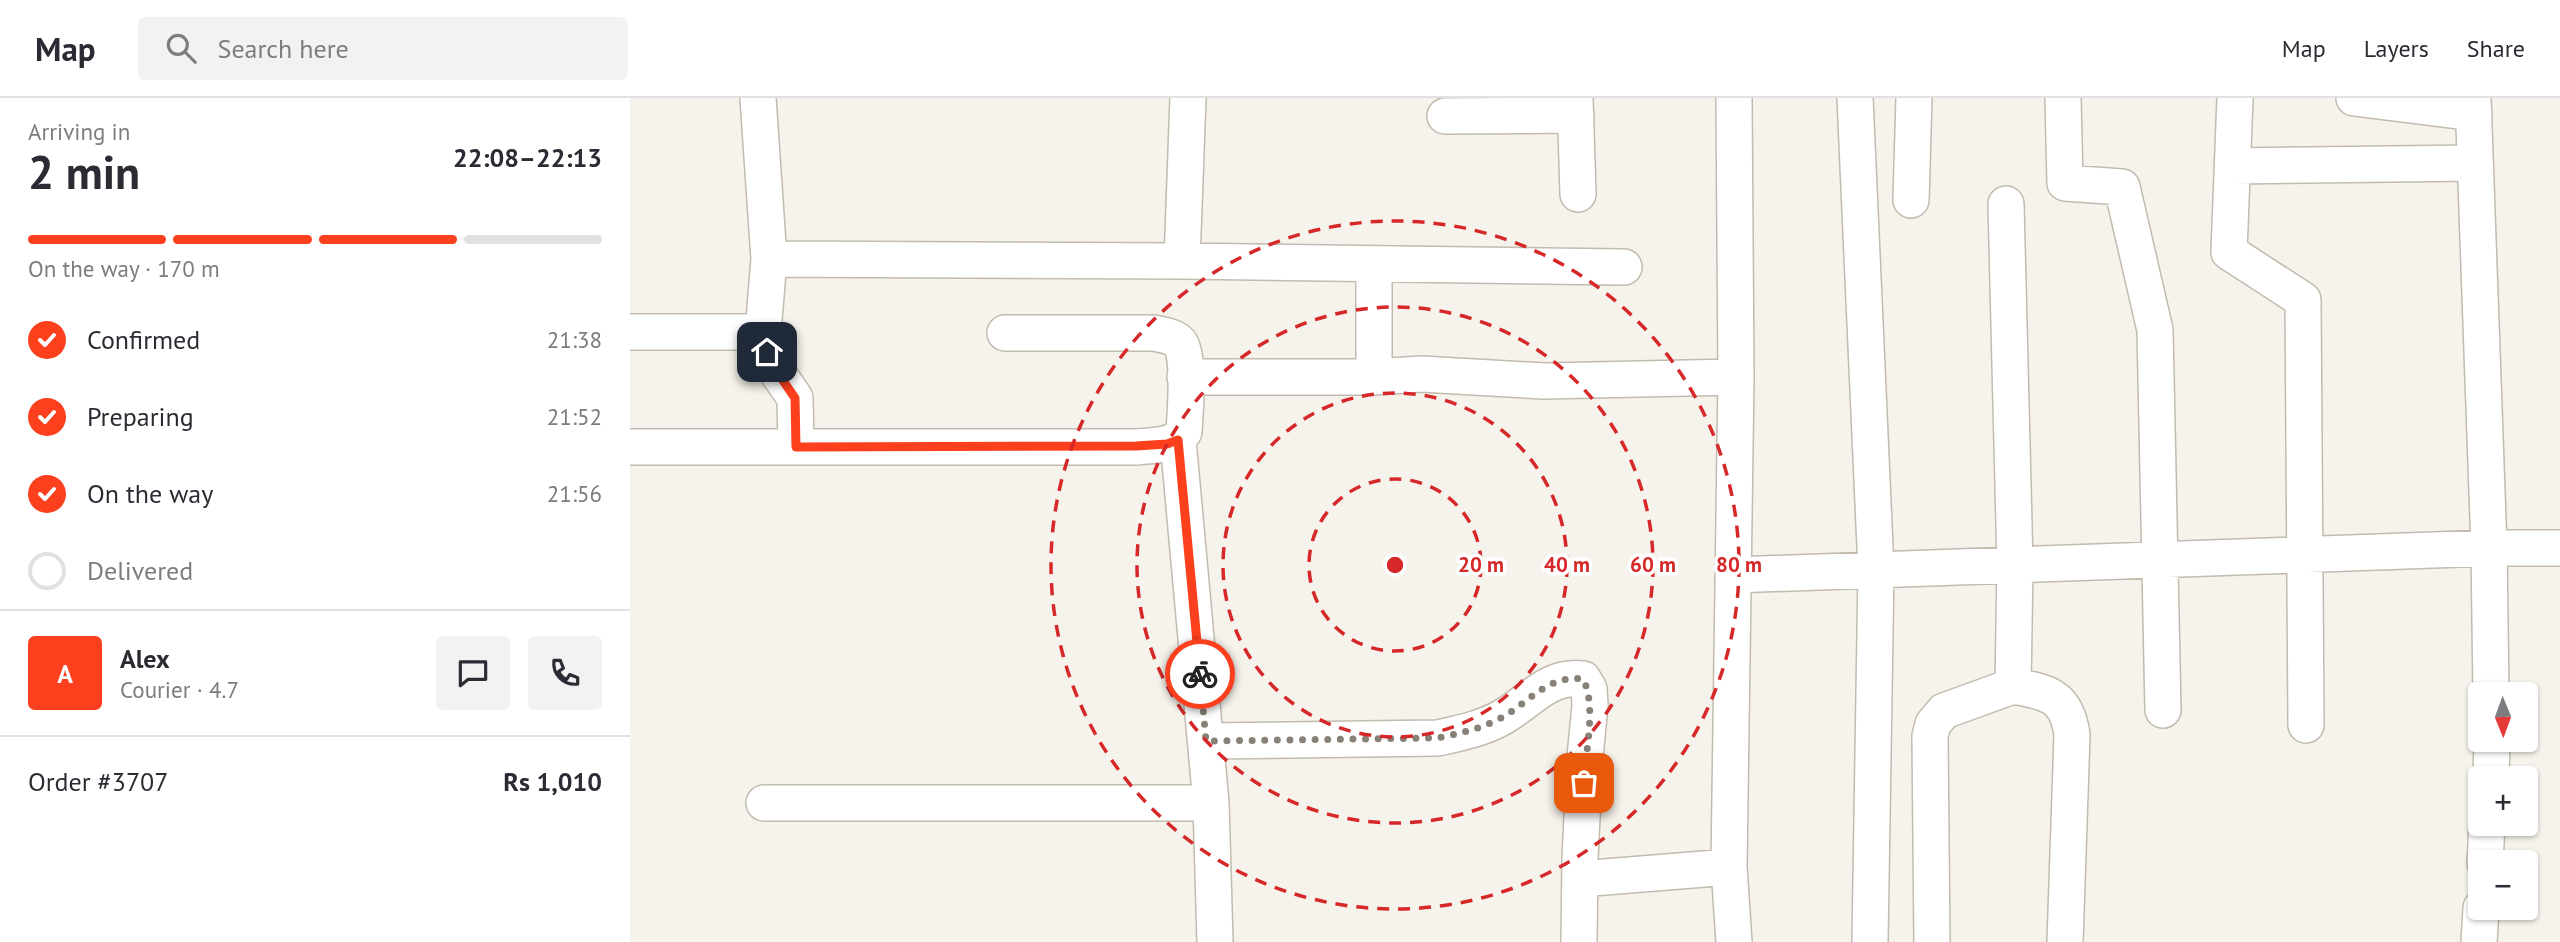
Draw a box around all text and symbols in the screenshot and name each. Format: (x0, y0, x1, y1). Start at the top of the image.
search box (138, 17, 628, 80)
text: Map (35, 27, 96, 70)
icon: search (162, 29, 200, 67)
text: Search here (218, 32, 349, 65)
text: Map (2282, 33, 2326, 64)
text: Layers (2364, 33, 2429, 64)
text: Share (2467, 33, 2525, 64)
text: Arriving in (28, 117, 130, 146)
text: 22:08–22:13 (453, 141, 602, 174)
text: 2 min (28, 142, 140, 202)
text: On the way · 170 m (28, 254, 220, 283)
icon: check (28, 321, 66, 359)
pin (737, 322, 797, 382)
text: Confirmed (87, 323, 200, 356)
text: 21:38 (547, 325, 602, 354)
icon: home (748, 333, 786, 371)
icon: check (28, 398, 66, 436)
text: Preparing (87, 400, 194, 433)
text: 21:52 (547, 402, 602, 431)
icon: check (28, 475, 66, 513)
text: On the way (87, 477, 213, 510)
text: 21:56 (547, 479, 602, 508)
text: 20 m (1458, 551, 1504, 578)
text: 40 m (1544, 551, 1590, 578)
text: 60 m (1630, 551, 1676, 578)
text: 80 m (1716, 551, 1762, 578)
centre of rings (1383, 553, 1407, 577)
text: Delivered (87, 554, 193, 587)
button: chat (436, 636, 510, 710)
button: phone (528, 636, 602, 710)
courier (1165, 639, 1235, 709)
text: Alex (120, 642, 170, 675)
icon: bike (1181, 655, 1219, 693)
text: A (57, 657, 73, 690)
text: Courier · 4.7 (120, 675, 239, 704)
north arrow (2468, 682, 2538, 752)
map controls (2468, 682, 2538, 920)
pin (1554, 753, 1614, 813)
icon: bag (1565, 764, 1603, 802)
text: Order #3707 (28, 765, 168, 798)
text: Rs 1,010 (503, 765, 602, 798)
button: + (2468, 766, 2538, 836)
button: − (2468, 850, 2538, 920)

